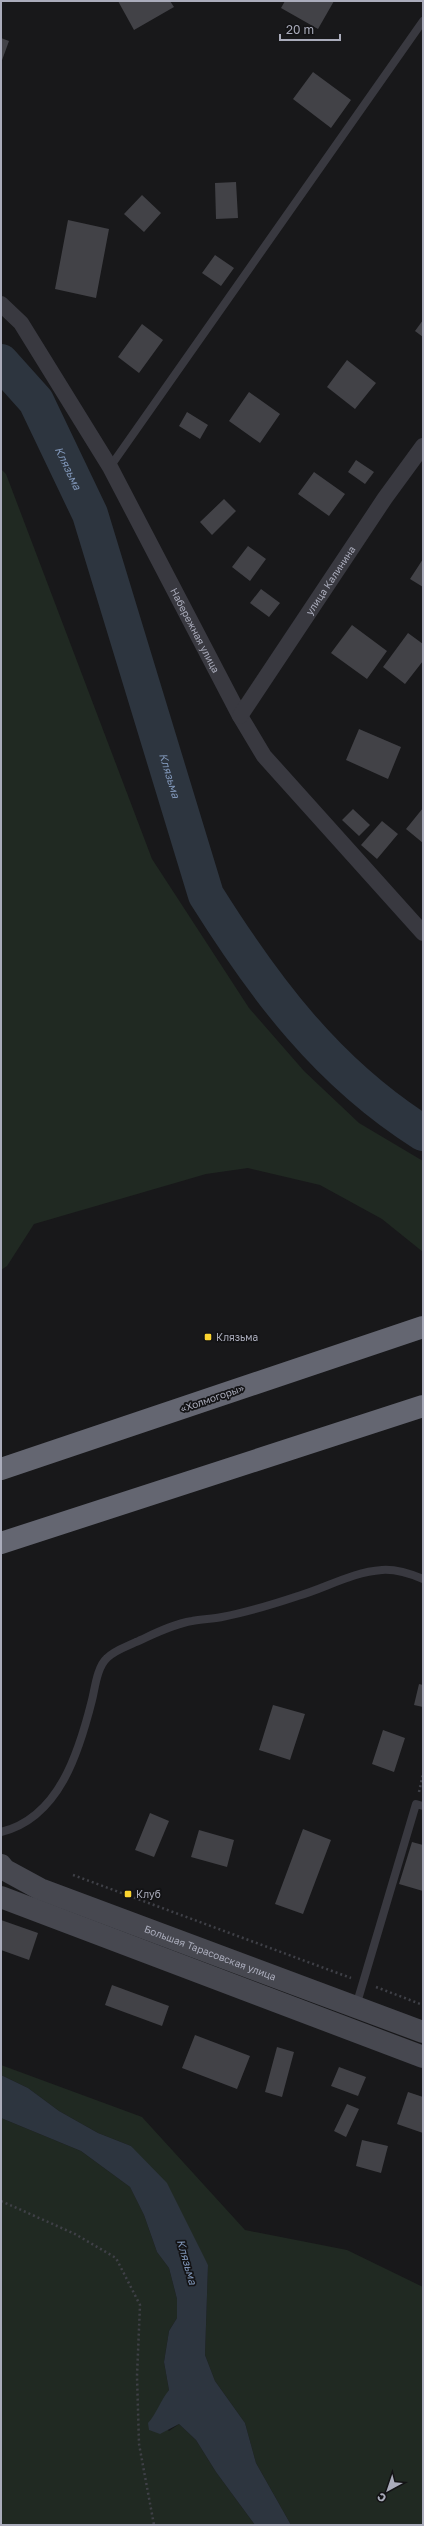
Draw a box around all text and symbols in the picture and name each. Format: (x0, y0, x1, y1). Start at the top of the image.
scale bar (280, 16, 340, 42)
text: 20 m (286, 22, 314, 37)
water label: Клязьма (53, 444, 85, 493)
street label: улица Калинина (303, 544, 358, 617)
street label: Набережная улица (168, 586, 222, 675)
water label: Клязьма (157, 751, 183, 800)
place label: Клязьма (216, 1331, 258, 1343)
marker: Клязьма (203, 1332, 213, 1342)
street label: «Холмогоры» (179, 1381, 246, 1414)
place label: Клуб (136, 1888, 161, 1900)
marker: Клуб (123, 1889, 133, 1899)
street label: Большая Тарасовская улица (143, 1923, 278, 1983)
water label: Клязьма (175, 2238, 200, 2287)
north arrow (368, 2470, 408, 2510)
text: С (374, 2490, 388, 2506)

